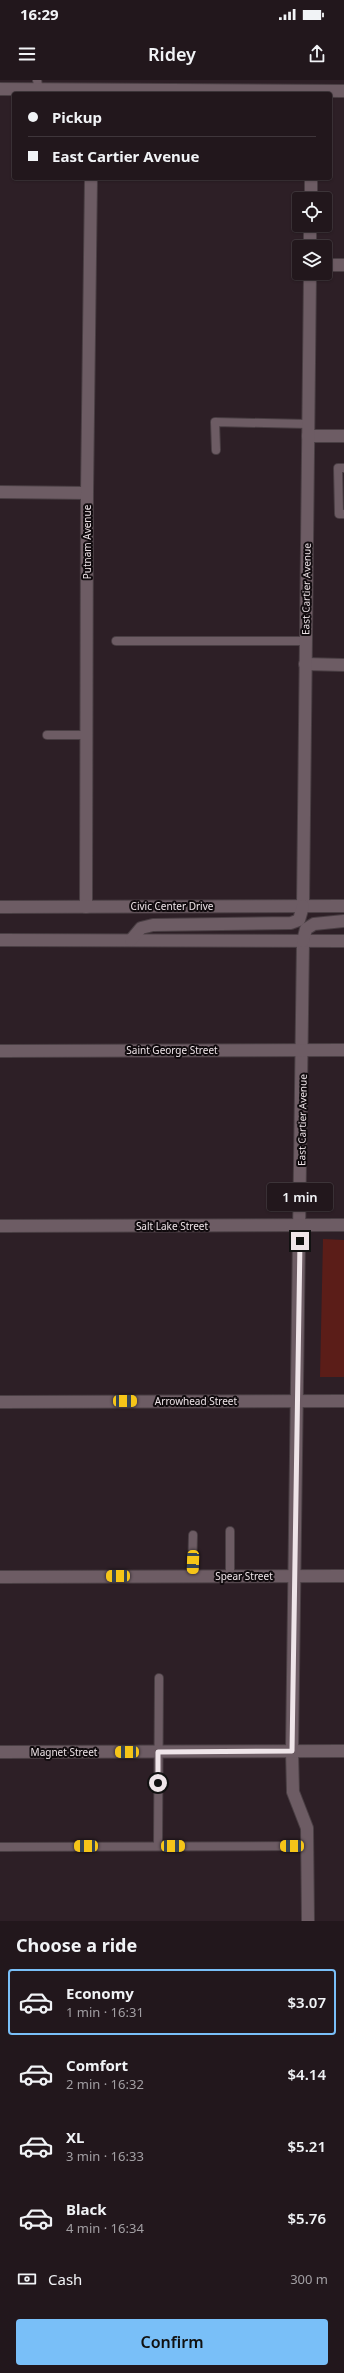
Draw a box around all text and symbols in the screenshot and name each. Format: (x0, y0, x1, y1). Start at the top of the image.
text: 16:29 (20, 4, 59, 24)
text: Ridey (148, 42, 196, 66)
icon: menu (16, 43, 38, 65)
icon: share (306, 43, 328, 65)
text: Pickup (52, 107, 102, 127)
text: East Cartier Avenue (52, 146, 200, 166)
map controls (292, 192, 332, 280)
button: locate (292, 192, 332, 232)
button: layers (292, 240, 332, 280)
street label: Putnam Avenue (80, 504, 94, 579)
street label: East Cartier Avenue (298, 543, 314, 635)
street label: Civic Center Drive (131, 899, 214, 913)
street label: Saint George Street (126, 1043, 218, 1057)
street label: East Cartier Avenue (294, 1074, 310, 1166)
callout: 1 min (267, 1183, 333, 1211)
text: 1 min (282, 1188, 318, 1206)
street label: Salt Lake Street (136, 1219, 209, 1233)
route end (291, 1232, 309, 1250)
street label: Arrowhead Street (155, 1394, 238, 1408)
car (113, 1395, 137, 1407)
car (187, 1550, 199, 1574)
street label: Spear Street (215, 1569, 273, 1583)
car (106, 1570, 130, 1582)
street label: Magnet Street (31, 1745, 98, 1759)
car (115, 1746, 139, 1758)
route start (149, 1774, 167, 1792)
car (74, 1840, 98, 1852)
car (161, 1840, 185, 1852)
car (280, 1840, 304, 1852)
text: Choose a ride (16, 1933, 137, 1957)
text: Economy (66, 1983, 134, 2003)
icon: car (18, 1984, 54, 2020)
text: $3.07 (288, 1992, 326, 2012)
text: 1 min · 16:31 (66, 2003, 144, 2021)
text: Comfort (66, 2055, 128, 2075)
icon: car (18, 2056, 54, 2092)
text: $4.14 (288, 2064, 326, 2084)
text: 2 min · 16:32 (66, 2075, 144, 2093)
text: XL (66, 2127, 84, 2147)
icon: car (18, 2128, 54, 2164)
text: $5.21 (288, 2136, 326, 2156)
text: 3 min · 16:33 (66, 2147, 144, 2165)
text: Black (66, 2199, 106, 2219)
icon: car (18, 2200, 54, 2236)
text: $5.76 (288, 2208, 326, 2228)
text: 4 min · 16:34 (66, 2219, 144, 2237)
icon: cash (16, 2268, 38, 2290)
text: Cash (48, 2269, 82, 2289)
text: 300 m (290, 2270, 328, 2288)
button: Confirm (16, 2319, 328, 2365)

